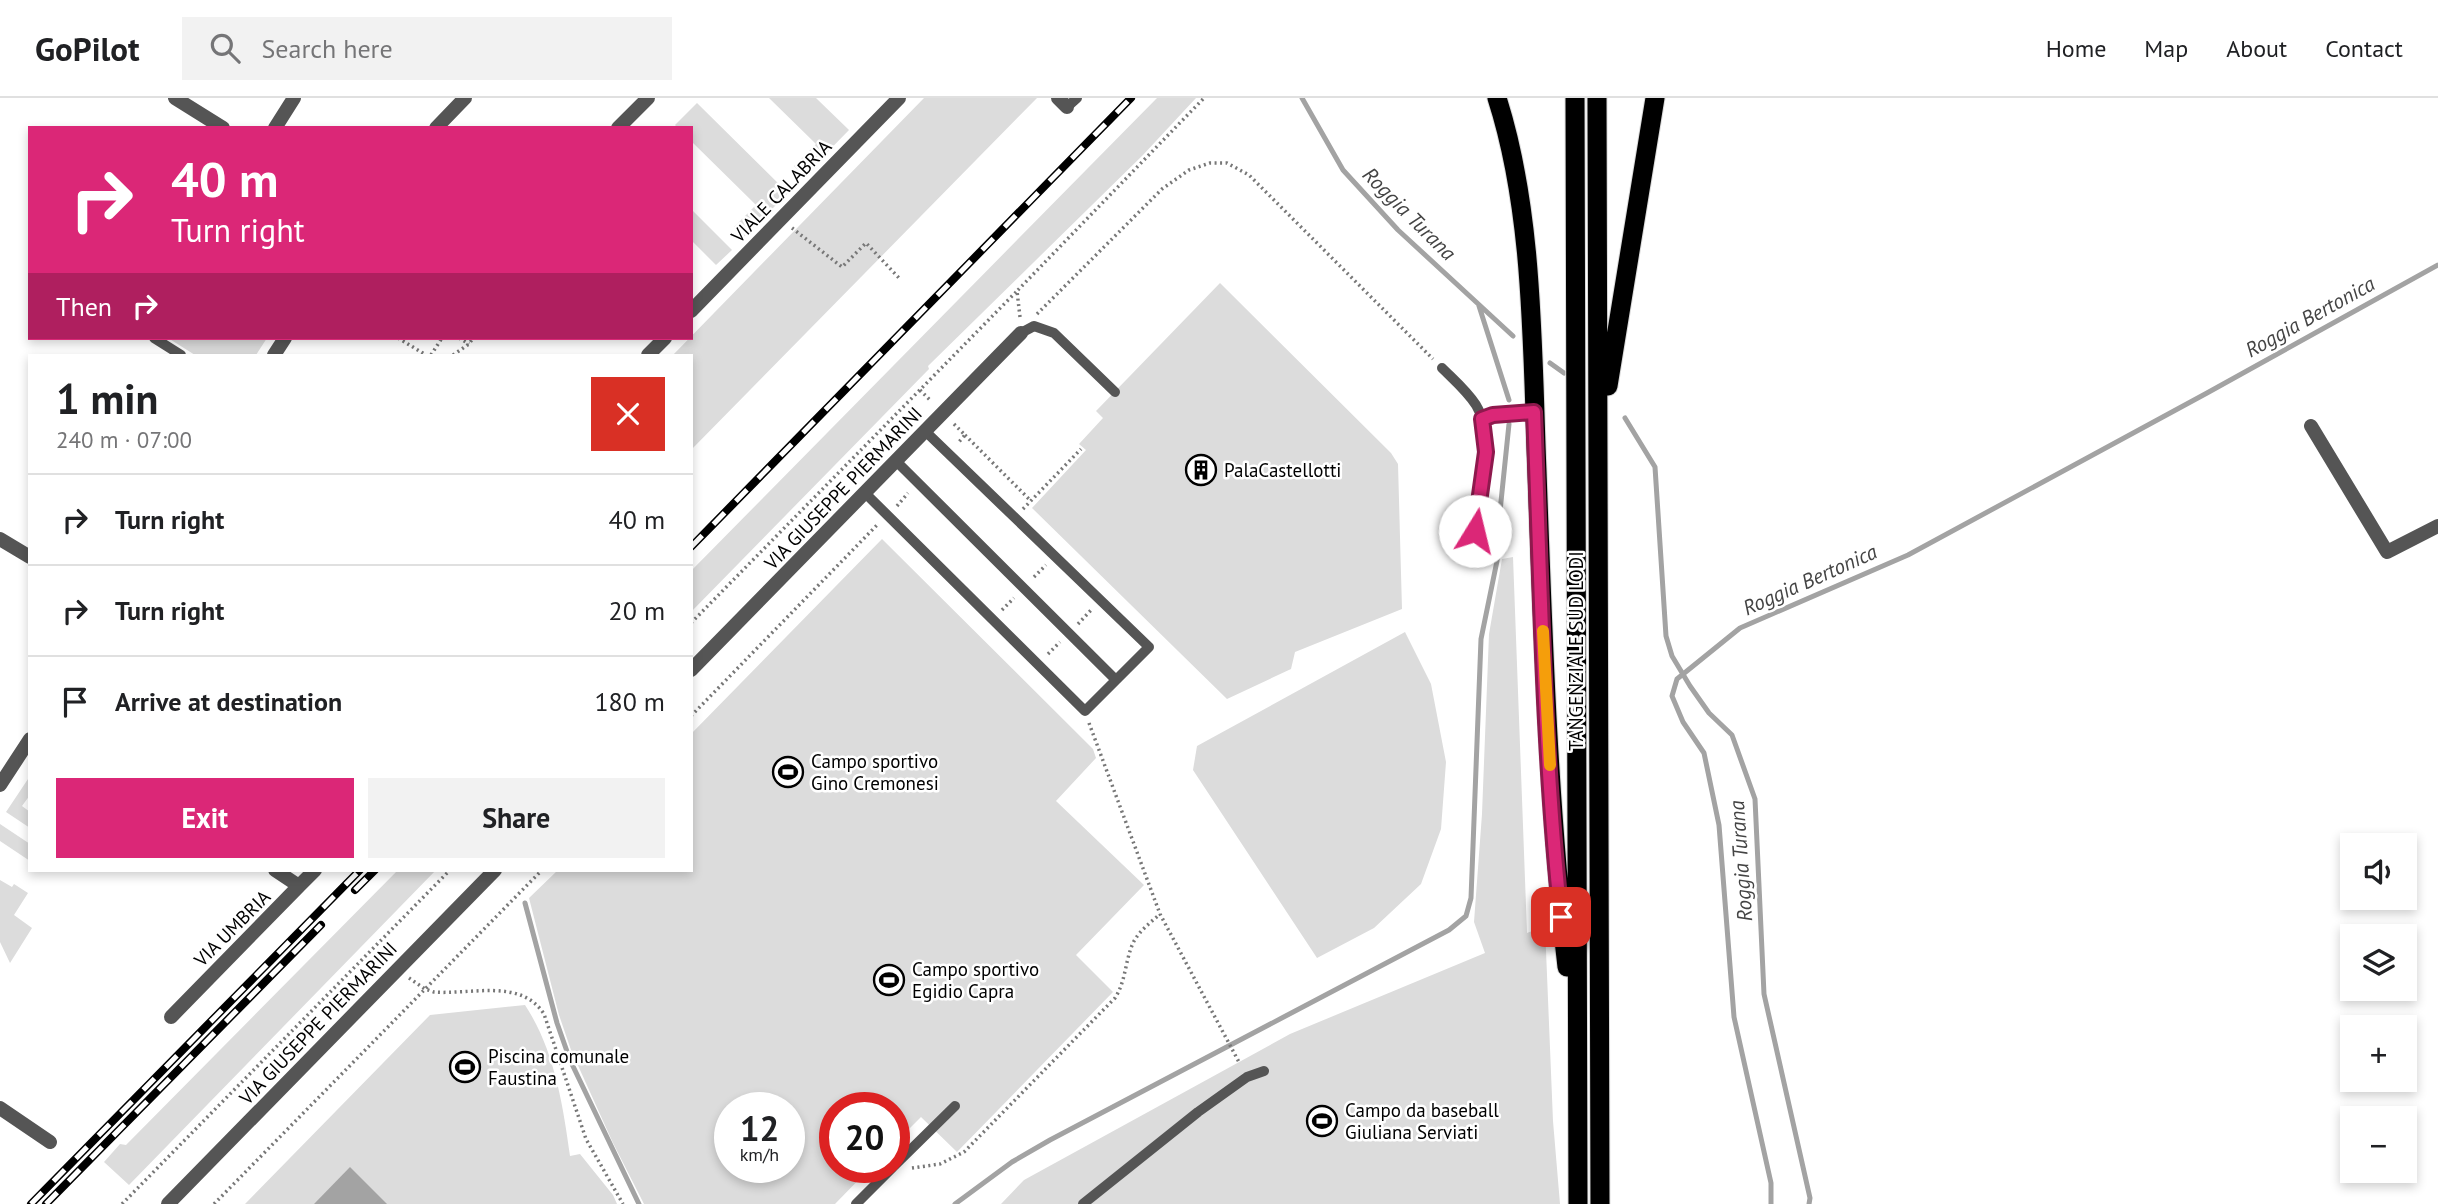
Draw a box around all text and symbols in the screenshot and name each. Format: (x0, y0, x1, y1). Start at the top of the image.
search box (182, 17, 672, 80)
text: GoPilot (35, 27, 140, 70)
icon: search (206, 29, 244, 67)
text: Search here (262, 32, 393, 65)
text: Home (2046, 33, 2106, 64)
text: Map (2144, 33, 2188, 64)
text: About (2226, 33, 2287, 64)
text: Contact (2325, 33, 2403, 64)
street label: VIALE CALABRIA (725, 134, 836, 248)
text: 40 m (171, 147, 278, 211)
icon: right (56, 154, 147, 245)
water label: Roggia Turana (1357, 161, 1462, 267)
text: Turn right (171, 209, 305, 251)
water label: Roggia Bertonica (2240, 269, 2380, 363)
icon: right (126, 287, 164, 325)
text: Then (56, 290, 112, 323)
text: 1 min (56, 371, 158, 426)
button: close (591, 377, 665, 451)
street label: VIA GIUSEPPE PIERMARINI (758, 402, 927, 575)
text: 240 m · 07:00 (56, 425, 192, 454)
building icon: PalaCastellotti (1184, 453, 1218, 487)
place label: PalaCastellotti (1224, 458, 1341, 482)
position arrow (1438, 494, 1512, 568)
icon: right (56, 501, 94, 539)
text: Turn right (115, 503, 224, 536)
text: 40 m (609, 503, 665, 536)
water label: Roggia Bertonica (1738, 538, 1882, 621)
street label: TANGENZIALE SUD LODI (1564, 551, 1588, 751)
icon: right (56, 592, 94, 630)
text: Turn right (115, 594, 224, 627)
text: 20 m (609, 594, 665, 627)
icon: arrive (56, 683, 94, 721)
text: Arrive at destination (115, 685, 342, 718)
text: 180 m (594, 685, 665, 718)
place label: Campo sportivo Gino Cremonesi (811, 749, 939, 795)
sports icon: Campo sportivo Gino Cremonesi (771, 755, 805, 789)
button: Exit (56, 778, 354, 858)
button: Share (368, 778, 665, 858)
water label: Roggia Turana (1723, 799, 1758, 922)
map controls (2340, 833, 2417, 1183)
button: sound (2340, 833, 2417, 910)
street label: VIA UMBRIA (188, 885, 275, 972)
pin (1531, 887, 1591, 947)
icon: arrive (1542, 898, 1580, 936)
button: layers (2340, 924, 2417, 1001)
street label: VIA GIUSEPPE PIERMARINI (233, 937, 402, 1110)
place label: Campo sportivo Egidio Capra (912, 957, 1039, 1003)
sports icon: Campo sportivo Egidio Capra (872, 963, 906, 997)
button: + (2340, 1015, 2417, 1092)
place label: Piscina comunale Faustina (488, 1044, 629, 1090)
sports icon: Piscina comunale Faustina (448, 1050, 482, 1084)
speed limit sign: 20 (819, 1092, 910, 1183)
place label: Campo da baseball Giuliana Serviati (1345, 1098, 1499, 1144)
sports icon: Campo da baseball Giuliana Serviati (1305, 1104, 1339, 1138)
text: 12 (740, 1105, 779, 1151)
button: − (2340, 1106, 2417, 1183)
text: km/h (740, 1143, 779, 1166)

